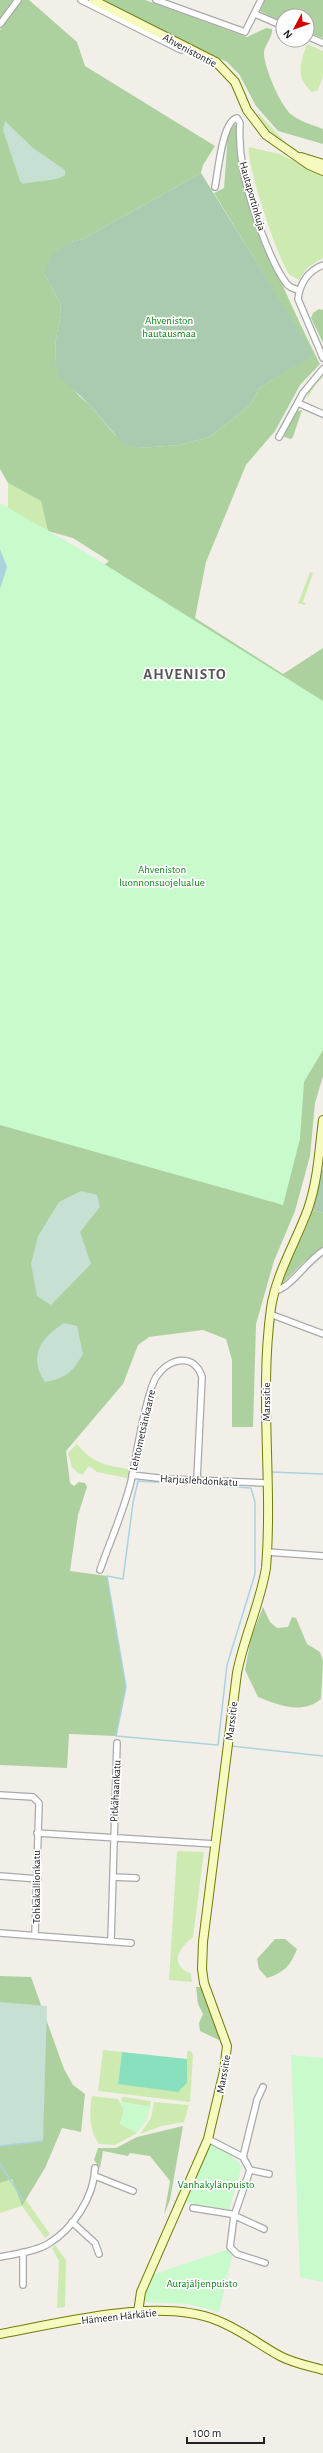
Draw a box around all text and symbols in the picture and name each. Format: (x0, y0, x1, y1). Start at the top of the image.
north arrow (275, 8, 315, 48)
text: N (281, 28, 294, 41)
street label: Ahvenistontie (161, 32, 219, 69)
street label: Hautaportinkuja (237, 160, 268, 232)
park label: Ahveniston hautausmaa (142, 315, 196, 339)
district label: AHVENISTO (143, 667, 227, 682)
park label: Ahveniston luonnonsuojelualue (119, 864, 205, 888)
street label: Marssitie (261, 1382, 272, 1422)
street label: Lehtometsänkaarre (128, 1388, 157, 1472)
street label: Harjuslehdonkatu (160, 1473, 238, 1488)
street label: Marssitie (224, 1701, 239, 1741)
street label: Pitkähaankatu (108, 1759, 123, 1822)
street label: Tohkakallionkatu (31, 1850, 42, 1924)
street label: Marssitie (215, 2054, 232, 2094)
park label: Vanhakylänpuisto (178, 2179, 254, 2190)
park label: Aurajäljenpuisto (166, 2278, 238, 2289)
street label: Hämeen Härkätie (81, 2307, 157, 2326)
scale bar (187, 2419, 264, 2445)
text: 100 m (193, 2427, 221, 2439)

